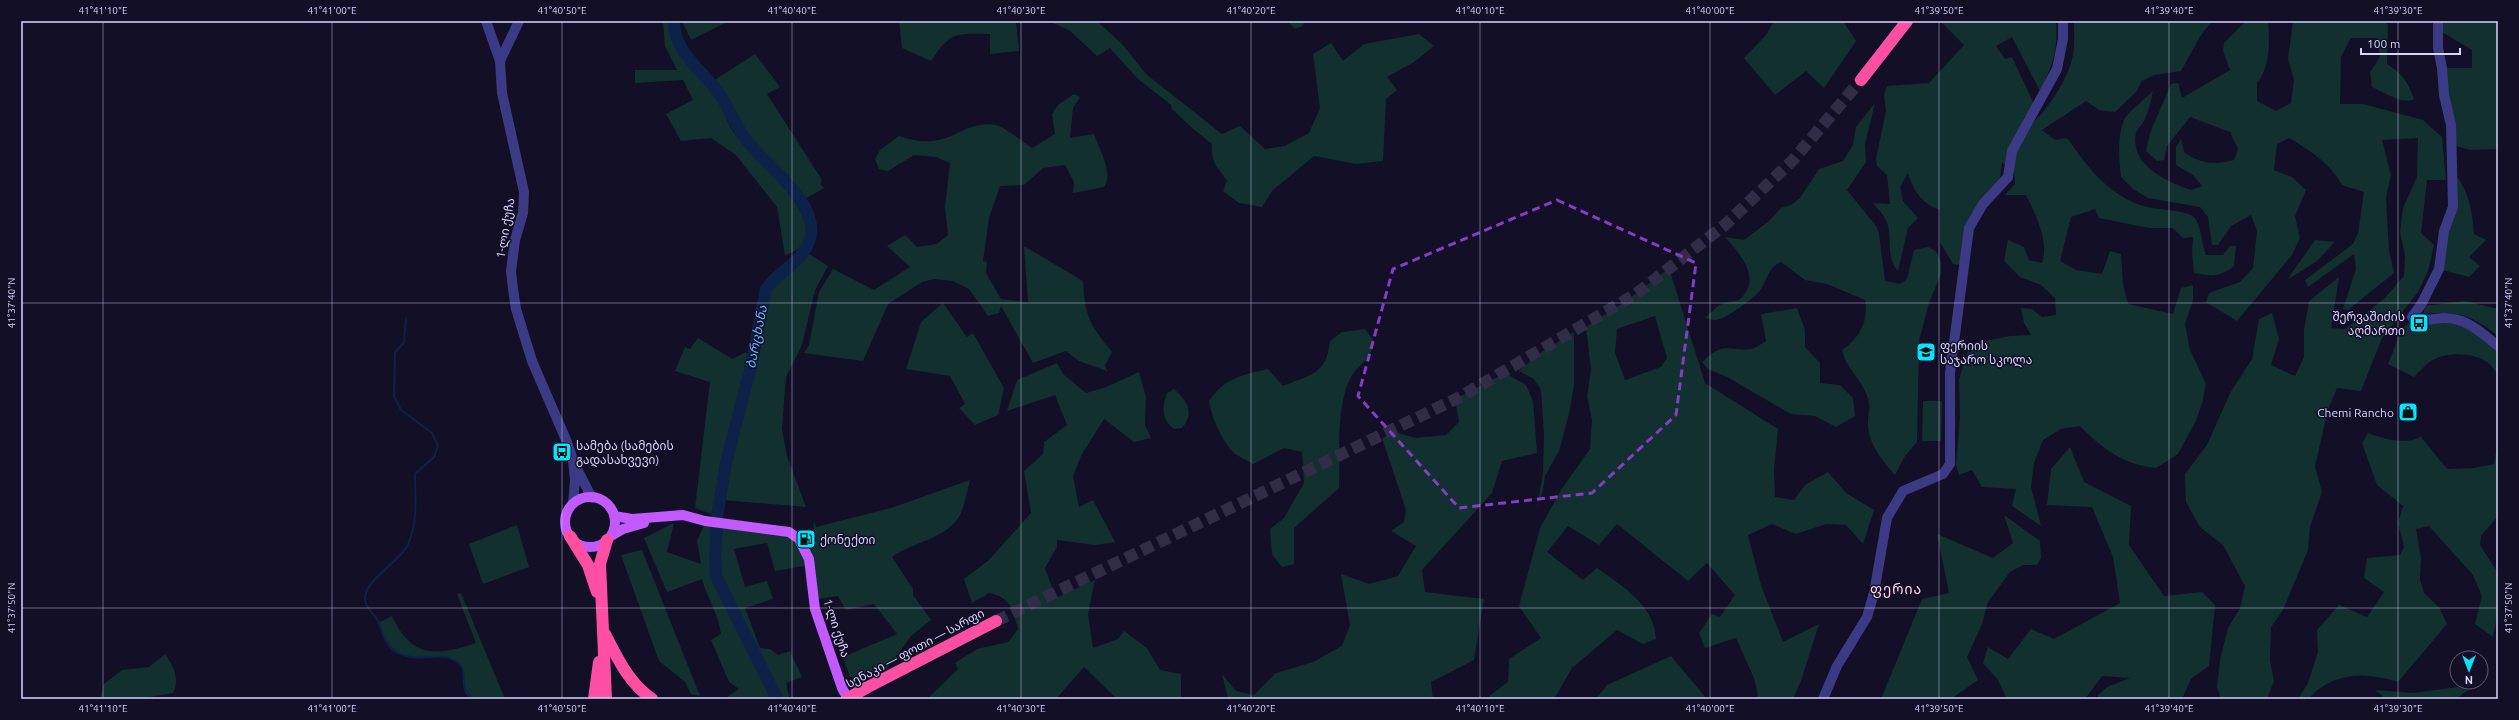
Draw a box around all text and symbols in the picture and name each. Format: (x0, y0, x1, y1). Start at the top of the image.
text: 41°41'10"E (78, 5, 128, 16)
text: 41°41'00"E (307, 5, 357, 16)
text: 41°40'50"E (537, 5, 587, 16)
text: 41°40'40"E (767, 5, 817, 16)
text: 41°40'30"E (996, 5, 1046, 16)
text: 41°40'20"E (1226, 5, 1276, 16)
text: 41°40'10"E (1455, 5, 1505, 16)
text: 41°40'00"E (1685, 5, 1735, 16)
text: 41°39'50"E (1914, 5, 1964, 16)
text: 41°39'40"E (2144, 5, 2194, 16)
text: 41°39'30"E (2373, 5, 2423, 16)
scale bar (2361, 30, 2460, 56)
text: 100 m (2367, 37, 2400, 50)
street label: 1-ლი ქუჩა (493, 197, 519, 260)
text: 41°37'40"N (6, 278, 17, 328)
text: 41°37'40"N (2503, 278, 2514, 328)
water label: ბარცხანა (743, 303, 771, 370)
place label: შერვაშიძის აღმართი (2333, 310, 2405, 339)
bus stop icon: შერვაშიძის აღმართი (2408, 312, 2430, 334)
place label: ფერიის საჯარო სკოლა (1940, 339, 2032, 368)
school or university icon: ფერიის საჯარო სკოლა (1915, 341, 1937, 363)
shop icon: Chemi Rancho (2397, 401, 2419, 423)
place label: Chemi Rancho (2317, 406, 2394, 419)
place label: სამება (სამების გადასახვევი) (576, 439, 674, 468)
bus stop icon: სამება (სამების გადასახვევი) (551, 441, 573, 463)
fuel station icon: ქონექთი (795, 528, 817, 550)
place label: ქონექთი (820, 533, 876, 547)
district label: ფერია (1870, 581, 1922, 598)
text: 41°37'50"N (6, 583, 17, 633)
text: 41°37'50"N (2503, 583, 2514, 633)
street label: 1-ლი ქუჩა (819, 597, 853, 660)
street label: სენაკი — ფოთი — სარფი (844, 606, 987, 691)
north arrow (2449, 650, 2489, 690)
text: N (2465, 674, 2473, 686)
text: 41°41'10"E (78, 703, 128, 714)
text: 41°41'00"E (307, 703, 357, 714)
text: 41°40'50"E (537, 703, 587, 714)
text: 41°40'40"E (767, 703, 817, 714)
text: 41°40'30"E (996, 703, 1046, 714)
text: 41°40'20"E (1226, 703, 1276, 714)
text: 41°40'10"E (1455, 703, 1505, 714)
text: 41°40'00"E (1685, 703, 1735, 714)
text: 41°39'50"E (1914, 703, 1964, 714)
text: 41°39'40"E (2144, 703, 2194, 714)
text: 41°39'30"E (2373, 703, 2423, 714)

